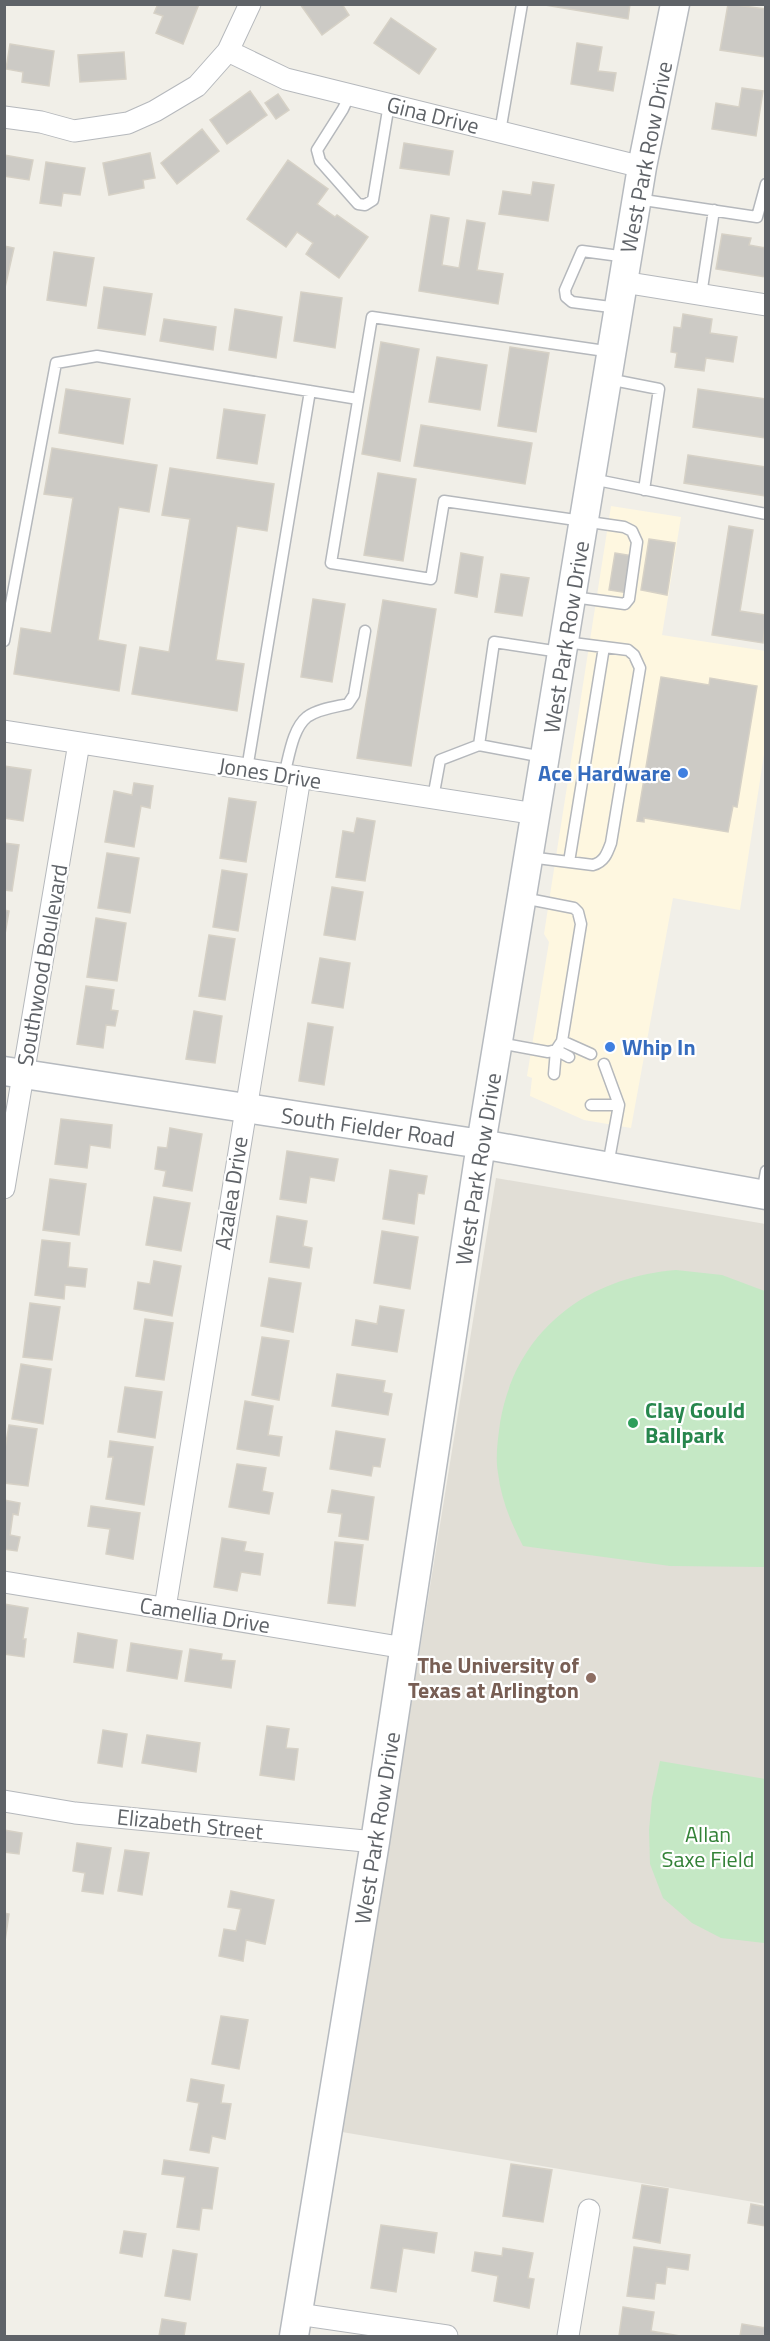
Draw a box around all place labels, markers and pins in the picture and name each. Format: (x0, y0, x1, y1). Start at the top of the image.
place label: Ace Hardware (538, 756, 671, 790)
marker: Ace Hardware (676, 766, 690, 780)
place label: Whip In (622, 1030, 696, 1064)
marker: Whip In (603, 1040, 617, 1054)
place label: Clay Gould Ballpark (645, 1393, 745, 1452)
marker: Clay Gould Ballpark (626, 1416, 640, 1430)
place label: The University of Texas at Arlington (408, 1648, 579, 1707)
marker: The University of Texas at Arlington (584, 1671, 598, 1685)

